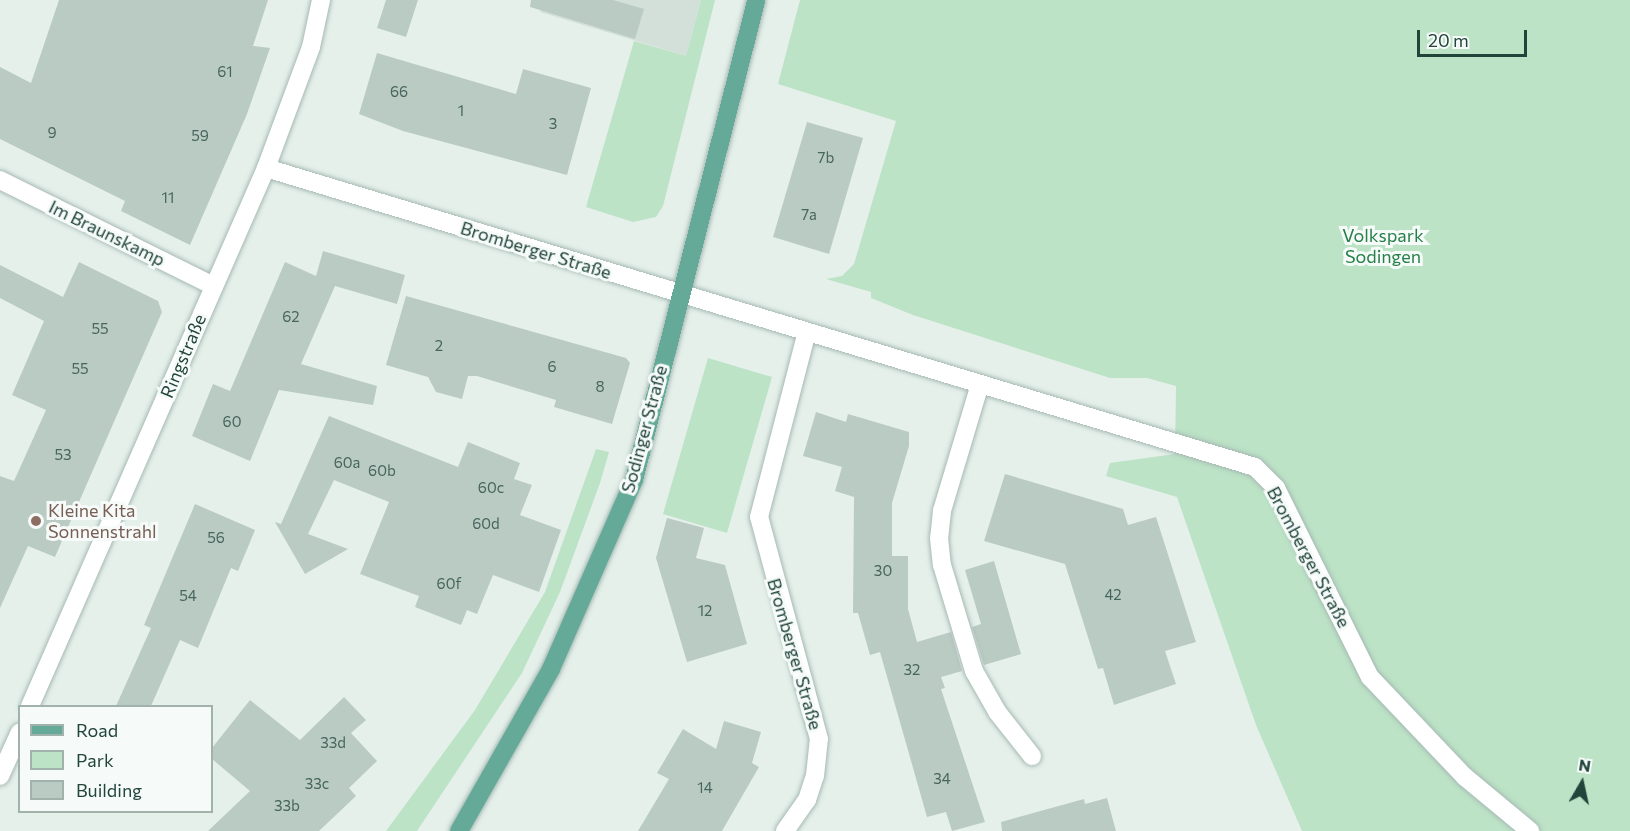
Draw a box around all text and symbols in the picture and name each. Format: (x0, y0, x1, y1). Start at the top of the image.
scale bar (1420, 18, 1530, 56)
text: 20 m (1428, 29, 1469, 51)
house number: 61 (217, 63, 233, 81)
house number: 66 (390, 83, 408, 101)
house number: 1 (458, 102, 464, 120)
house number: 3 (549, 115, 557, 133)
house number: 9 (47, 124, 57, 142)
house number: 59 (191, 127, 209, 145)
house number: 7b (818, 149, 834, 167)
house number: 11 (162, 189, 174, 207)
street label: Im Braunskamp (46, 196, 168, 270)
house number: 7a (801, 206, 817, 224)
street label: Bromberger Straße (458, 217, 614, 283)
park label: Volkspark Sodingen (1342, 225, 1424, 268)
house number: 62 (282, 308, 300, 326)
street label: Ringstraße (156, 311, 210, 401)
house number: 55 (91, 320, 109, 338)
house number: 2 (435, 337, 443, 355)
house number: 6 (547, 358, 557, 376)
house number: 55 (71, 360, 89, 378)
street label: Sodinger Straße (617, 363, 671, 495)
house number: 8 (595, 378, 605, 396)
house number: 60 (223, 413, 241, 431)
house number: 53 (54, 446, 72, 464)
house number: 60a (334, 454, 360, 472)
house number: 60b (368, 462, 396, 480)
house number: 60c (478, 479, 504, 497)
street label: Bromberger Straße (1263, 483, 1355, 631)
place label: Kleine Kita Sonnenstrahl (48, 500, 157, 542)
marker: Kleine Kita Sonnenstrahl (29, 514, 43, 528)
house number: 60d (472, 515, 500, 533)
house number: 56 (207, 529, 225, 547)
house number: 30 (874, 562, 892, 580)
house number: 60f (437, 575, 461, 593)
street label: Bromberger Straße (763, 576, 827, 732)
house number: 42 (1104, 586, 1122, 604)
house number: 54 (179, 587, 197, 605)
house number: 12 (698, 602, 712, 620)
house number: 32 (904, 661, 920, 679)
legend (18, 705, 213, 813)
text: Road (76, 719, 118, 741)
house number: 33d (320, 734, 346, 752)
text: Park (76, 749, 114, 771)
north arrow (1552, 753, 1612, 813)
text: N (1577, 754, 1592, 775)
house number: 34 (933, 770, 951, 788)
house number: 33c (305, 775, 329, 793)
text: Building (76, 779, 142, 801)
house number: 14 (697, 779, 713, 797)
house number: 33b (274, 797, 300, 815)

